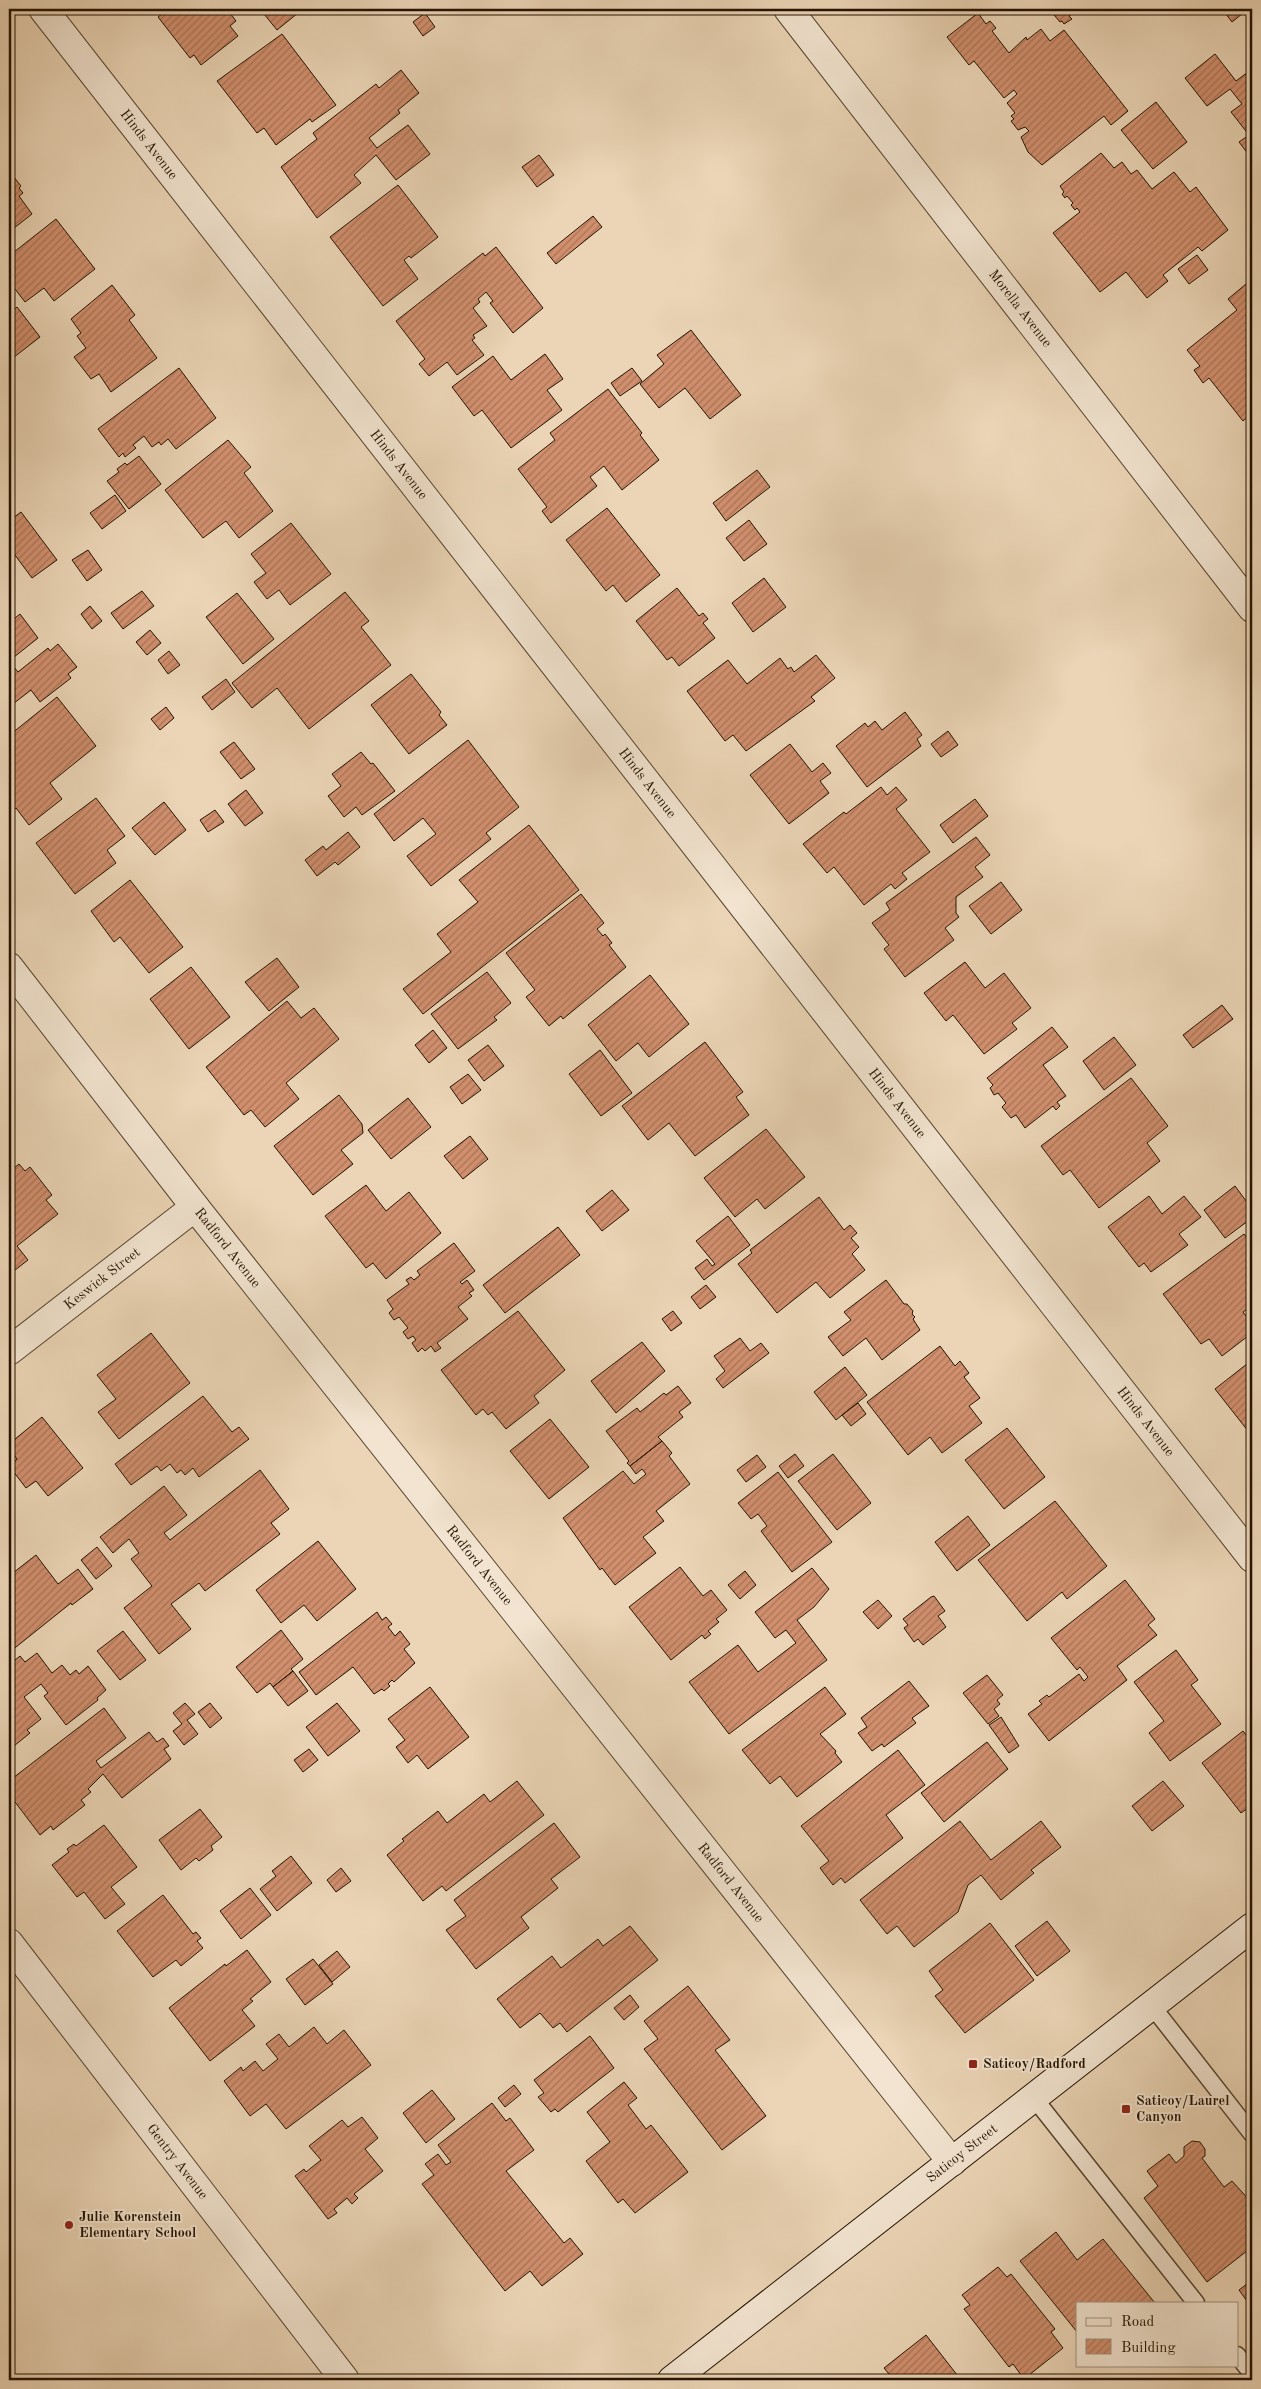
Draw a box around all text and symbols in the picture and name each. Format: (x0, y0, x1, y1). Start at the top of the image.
street label: Hinds Avenue (117, 107, 180, 182)
street label: Morella Avenue (986, 267, 1054, 350)
street label: Hinds Avenue (367, 427, 430, 502)
street label: Hinds Avenue (616, 746, 679, 821)
street label: Hinds Avenue (866, 1066, 928, 1141)
street label: Radford Avenue (192, 1206, 263, 1291)
street label: Keswick Street (62, 1245, 143, 1313)
street label: Hinds Avenue (1114, 1384, 1177, 1459)
street label: Radford Avenue (443, 1523, 515, 1608)
street label: Radford Avenue (695, 1840, 766, 1925)
place label: Saticoy/Radford (983, 2057, 1086, 2072)
marker: Saticoy/Radford (967, 2058, 979, 2070)
place label: Saticoy/Laurel Canyon (1136, 2094, 1229, 2124)
marker: Saticoy/Laurel Canyon (1120, 2103, 1132, 2115)
street label: Saticoy Street (924, 2121, 1000, 2185)
street label: Gentry Avenue (144, 2122, 210, 2202)
place label: Julie Korenstein Elementary School (79, 2210, 196, 2240)
marker: Julie Korenstein Elementary School (63, 2219, 75, 2231)
legend (1076, 2302, 1238, 2366)
text: Road (1121, 2315, 1155, 2330)
text: Building (1121, 2341, 1176, 2356)

